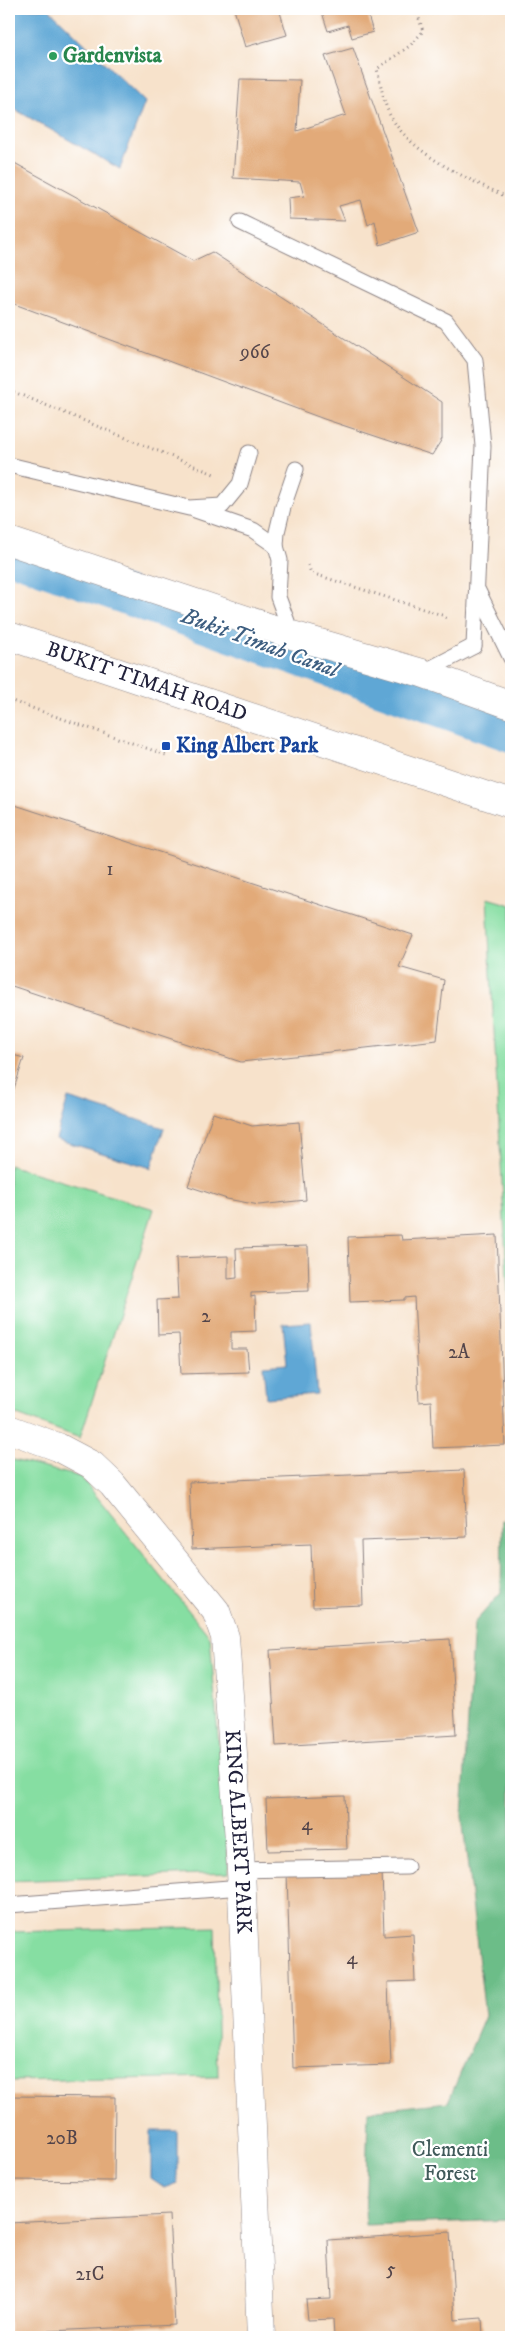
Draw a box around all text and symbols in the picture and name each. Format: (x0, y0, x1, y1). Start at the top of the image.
place label: Gardenvista (63, 43, 163, 69)
marker: Gardenvista (47, 50, 59, 62)
house number: 966 (239, 341, 271, 364)
water label: Bukit Timah Canal (177, 602, 344, 685)
street label: BUKIT TIMAH ROAD (43, 636, 250, 728)
place label: King Albert Park (176, 733, 319, 759)
marker: King Albert Park (160, 740, 172, 752)
house number: 1 (107, 858, 114, 881)
house number: 2 (201, 1305, 211, 1328)
house number: 2A (448, 1341, 471, 1364)
street label: KING ALBERT PARK (218, 1729, 257, 1935)
house number: 4 (302, 1813, 314, 1836)
house number: 4 (347, 1947, 359, 1970)
house number: 20B (46, 2127, 78, 2150)
park label: Clementi Forest (412, 2137, 488, 2187)
house number: 5 (386, 2258, 396, 2281)
house number: 21C (76, 2263, 104, 2286)

